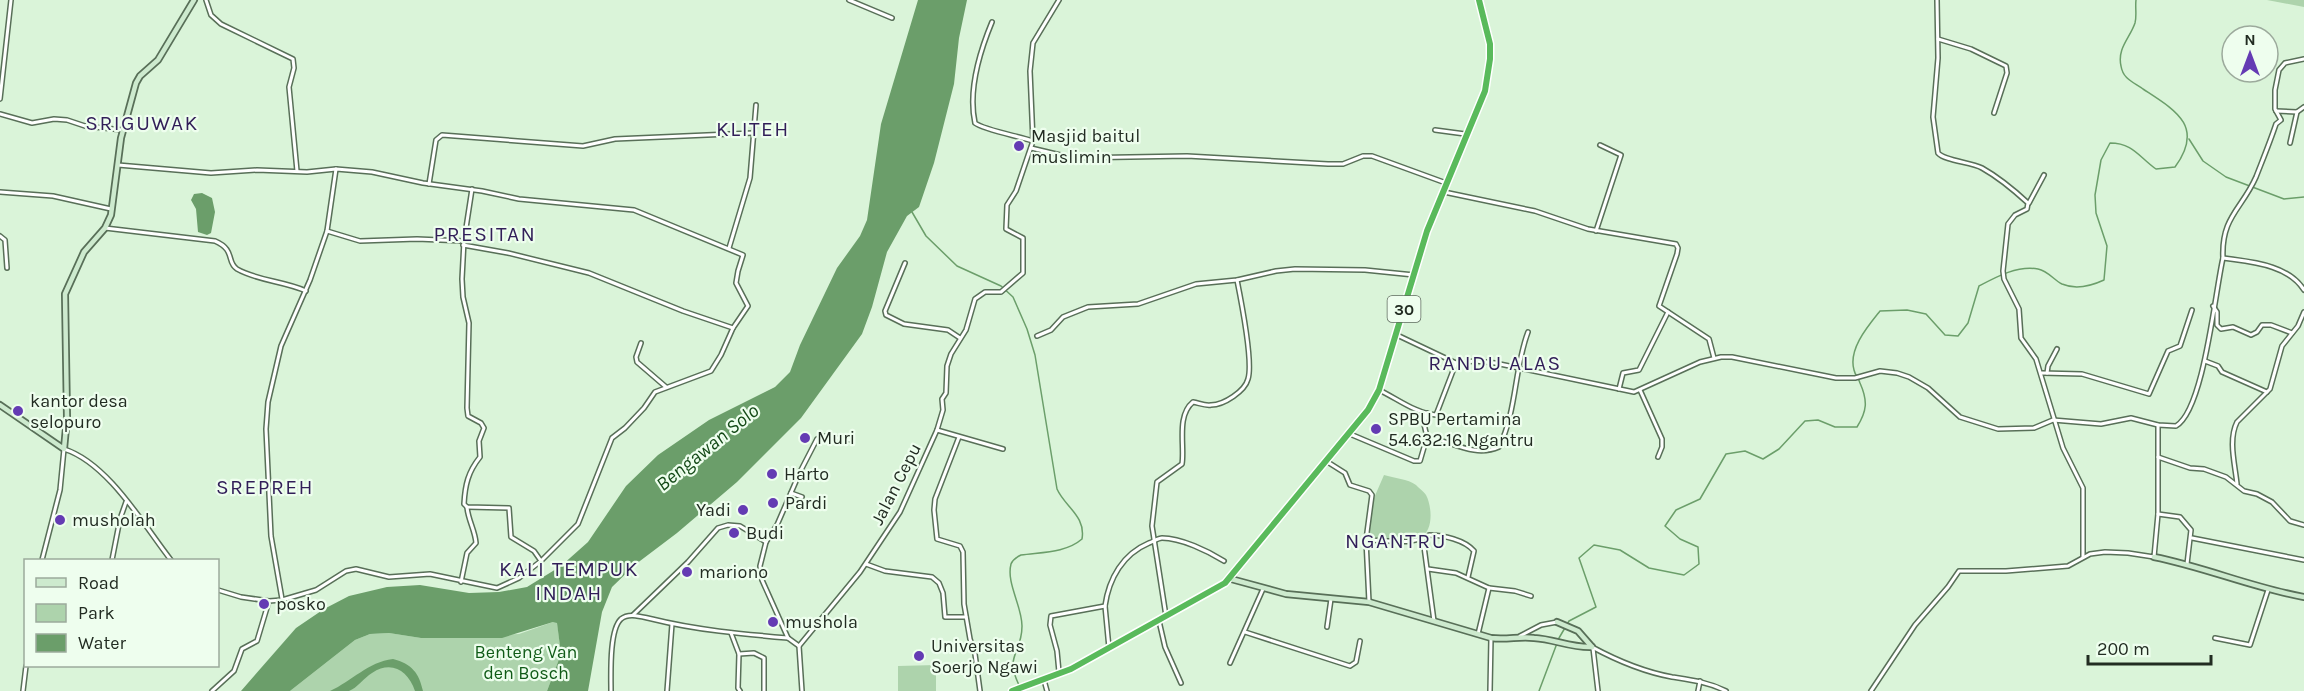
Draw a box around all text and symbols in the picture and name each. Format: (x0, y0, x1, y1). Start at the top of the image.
north arrow (2220, 24, 2280, 84)
text: N (2244, 30, 2256, 49)
district label: SRIGUWAK (85, 111, 199, 135)
district label: KLITEH (716, 117, 790, 141)
place label: Masjid baitul muslimin (1031, 125, 1140, 168)
marker: Masjid baitul muslimin (1012, 139, 1026, 153)
district label: PRESITAN (434, 222, 536, 246)
road number: 30 (1388, 296, 1420, 322)
district label: RANDU ALAS (1428, 351, 1562, 375)
place label: kantor desa selopuro (30, 390, 128, 433)
water label: Bengawan Solo (651, 399, 763, 496)
marker: kantor desa selopuro (11, 404, 25, 418)
place label: SPBU Pertamina 54.632.16 Ngantru (1388, 408, 1534, 451)
marker: SPBU Pertamina 54.632.16 Ngantru (1369, 422, 1383, 436)
place label: Muri (817, 427, 855, 449)
marker: Muri (798, 431, 812, 445)
street label: Jalan Cepu (866, 439, 926, 529)
place label: Harto (784, 463, 829, 485)
marker: Harto (765, 467, 779, 481)
district label: SREPREH (216, 475, 314, 499)
place label: Pardi (785, 492, 827, 514)
marker: Pardi (766, 496, 780, 510)
place label: Yadi (696, 499, 731, 521)
marker: Yadi (736, 503, 750, 517)
place label: musholah (72, 509, 156, 531)
marker: musholah (53, 513, 67, 527)
place label: Budi (746, 522, 784, 544)
marker: Budi (727, 526, 741, 540)
district label: NGANTRU (1345, 529, 1447, 553)
district label: KALI TEMPUK INDAH (499, 557, 639, 605)
legend (24, 559, 219, 667)
place label: mariono (699, 561, 768, 583)
marker: mariono (680, 565, 694, 579)
text: Road (78, 572, 119, 594)
place label: posko (276, 593, 326, 615)
marker: posko (257, 597, 271, 611)
text: Park (78, 602, 115, 624)
place label: mushola (785, 611, 858, 633)
marker: mushola (766, 615, 780, 629)
scale bar (2088, 628, 2211, 666)
text: Water (78, 632, 126, 654)
place label: Universitas Soerjo Ngawi (931, 635, 1038, 678)
text: 200 m (2097, 638, 2150, 660)
park label: Benteng Van den Bosch (475, 641, 577, 684)
marker: Universitas Soerjo Ngawi (912, 649, 926, 663)

